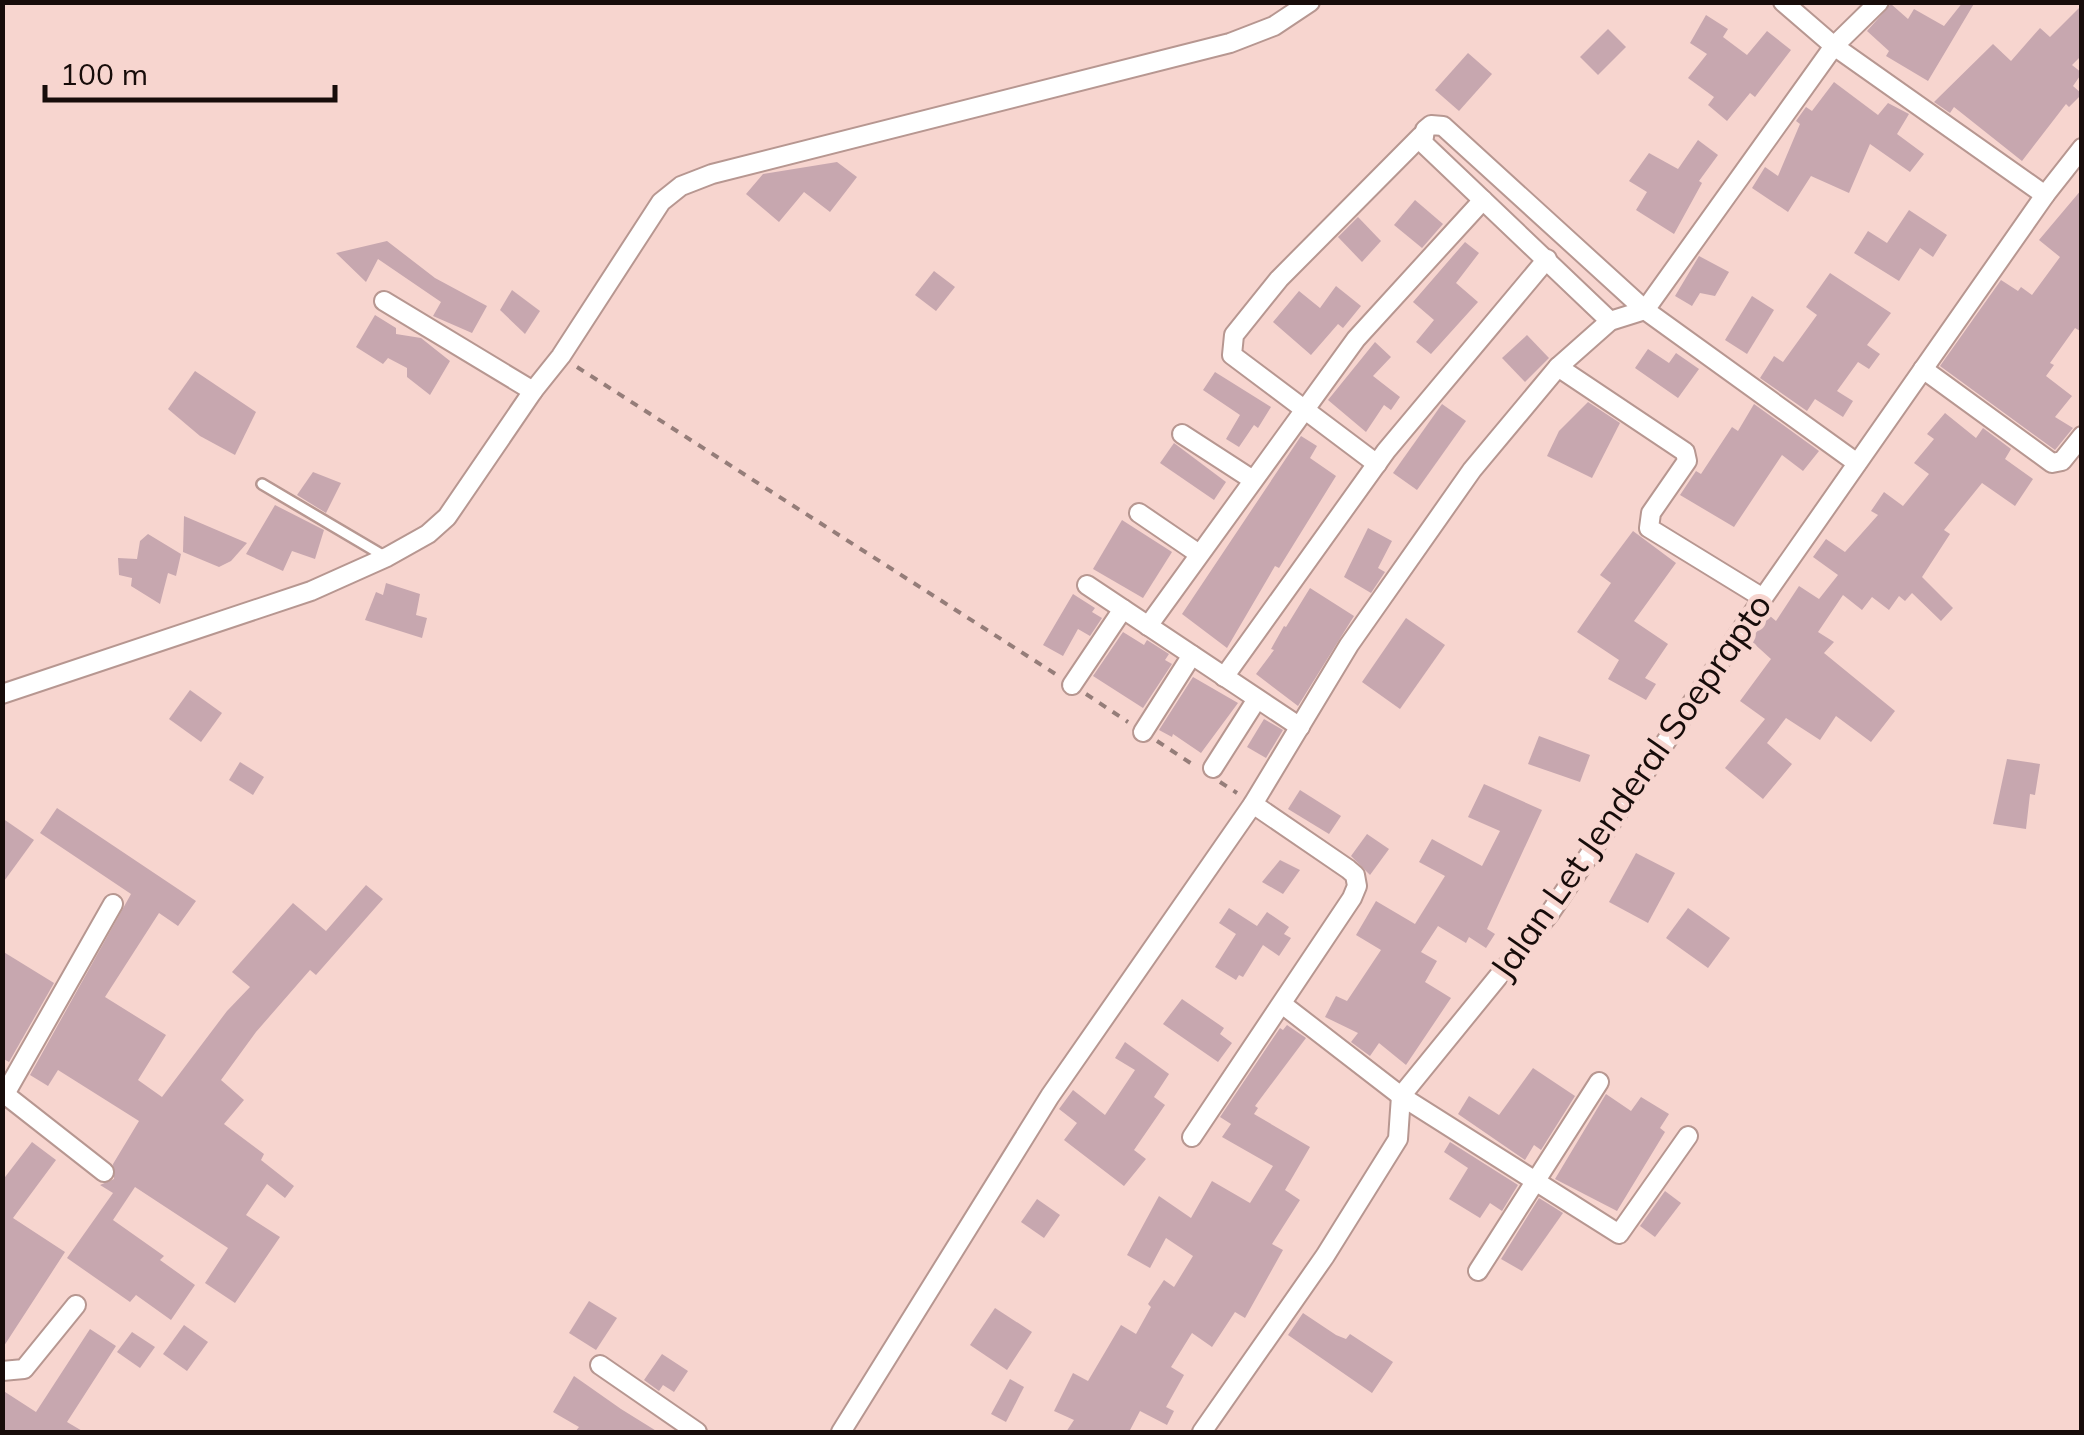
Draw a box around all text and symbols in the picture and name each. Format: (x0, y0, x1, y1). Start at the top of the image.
scale bar (45, 40, 335, 102)
text: 100 m (60, 55, 148, 93)
street label: Jalan Let Jenderal Soeprapto (1480, 585, 1780, 987)

